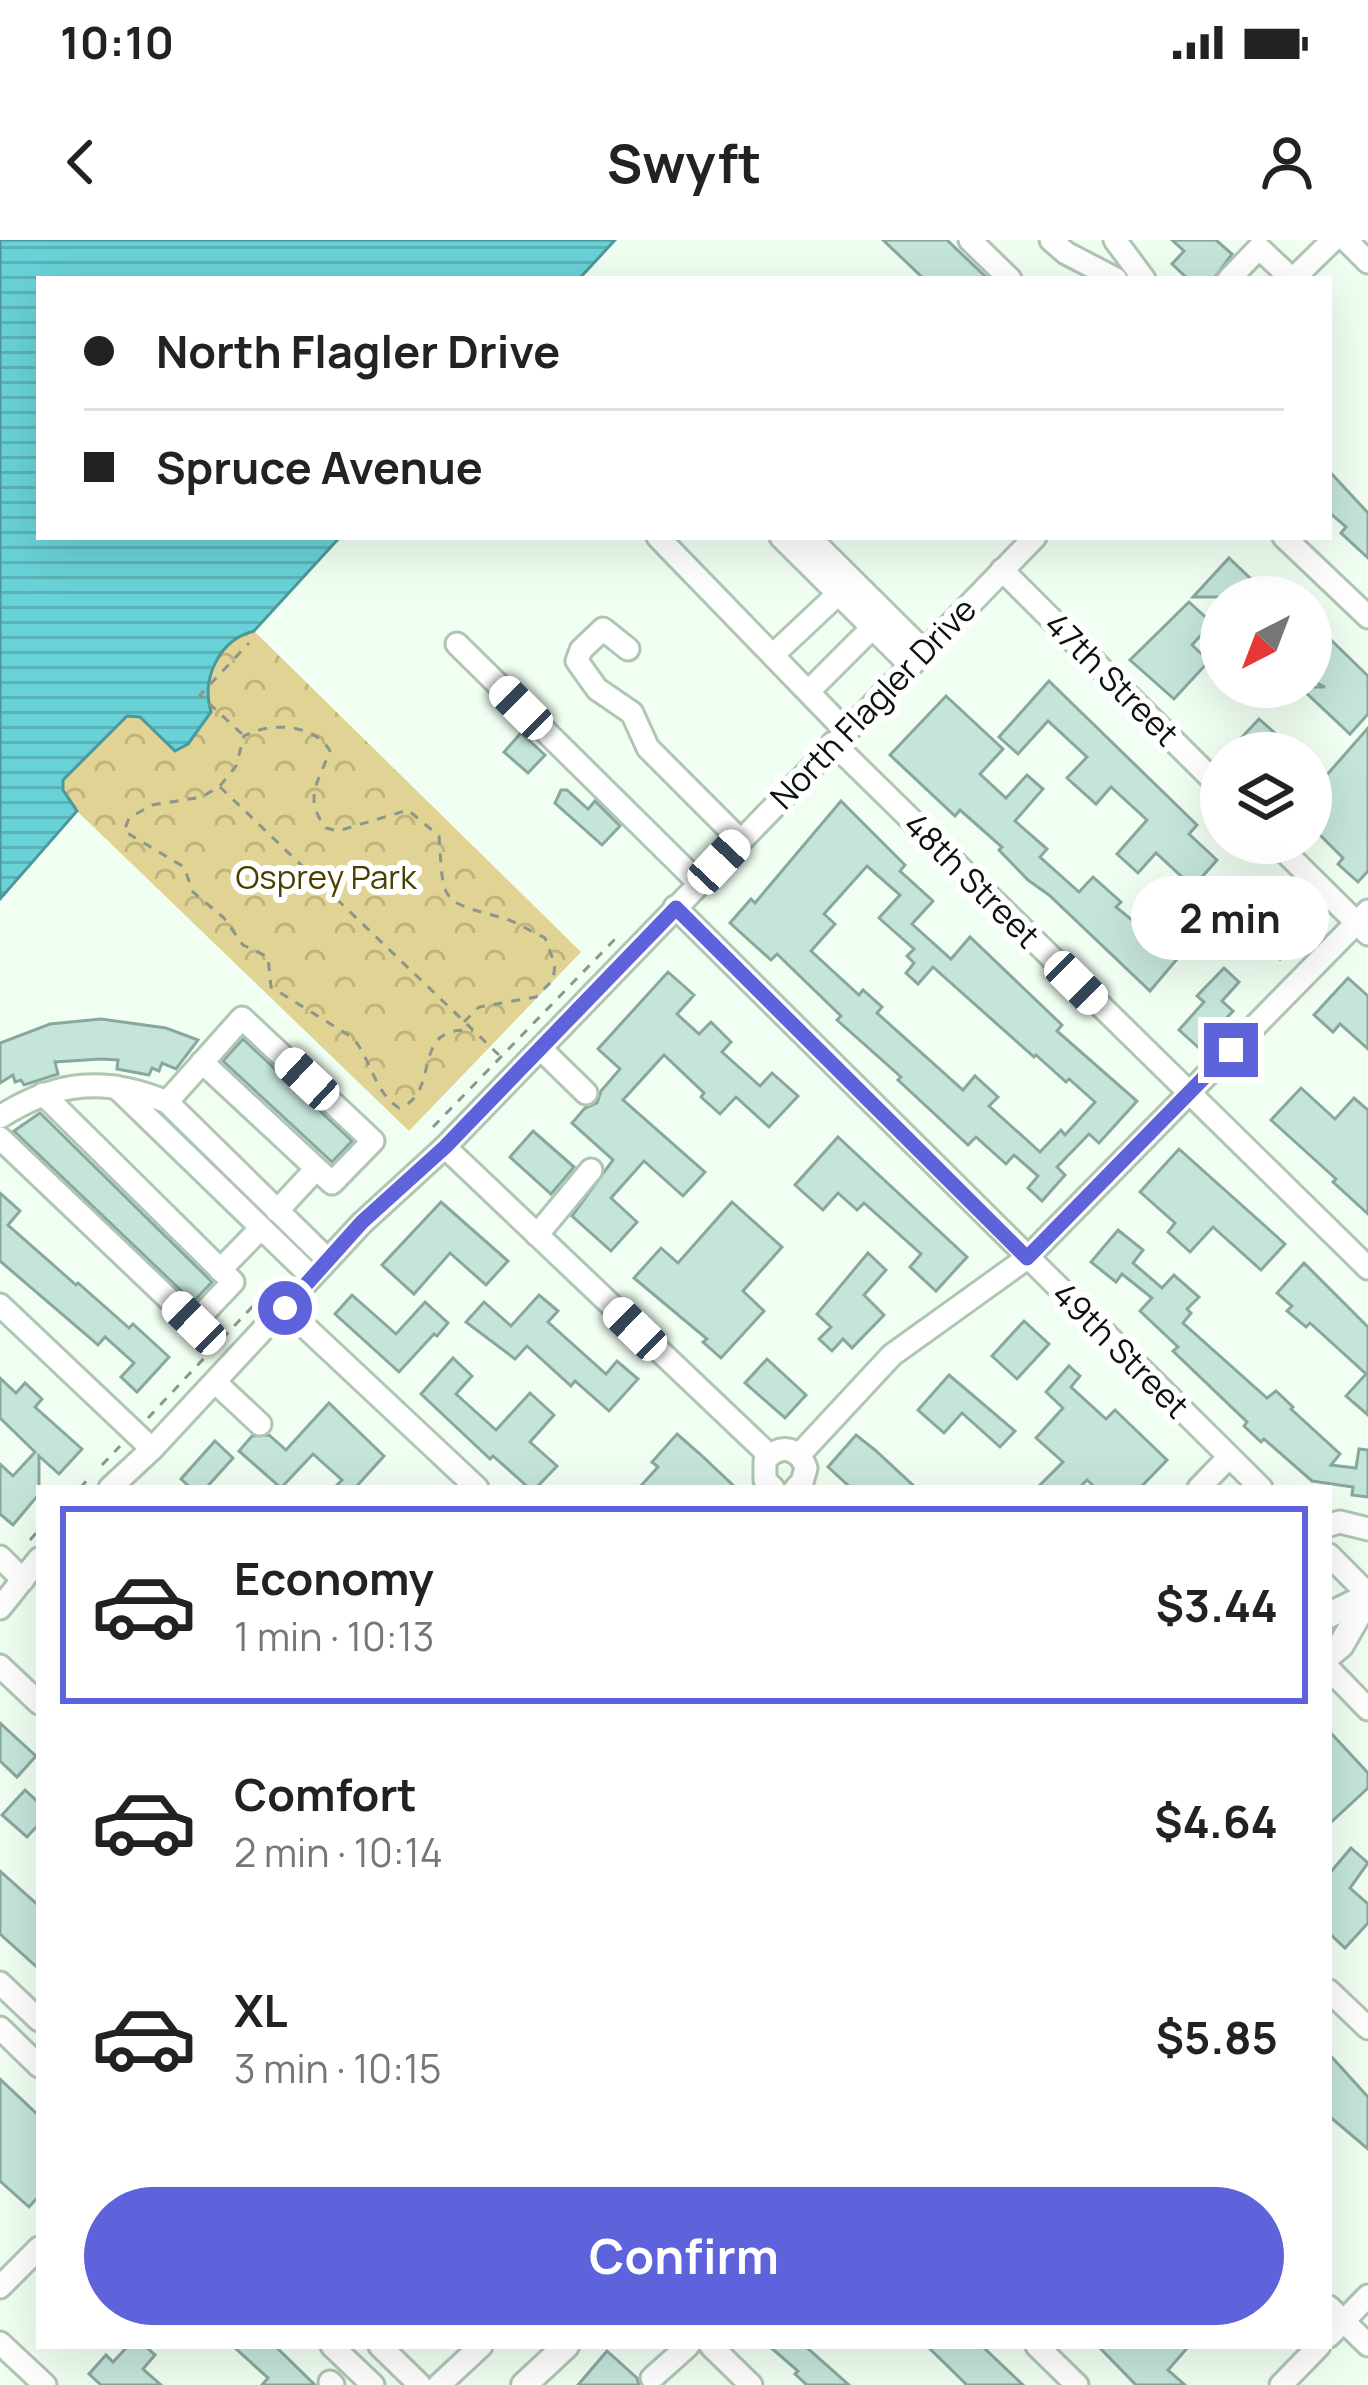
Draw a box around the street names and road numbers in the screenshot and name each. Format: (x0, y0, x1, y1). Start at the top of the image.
street label: North Flagler Drive (760, 587, 985, 818)
street label: 47th Street (1036, 602, 1189, 755)
street label: 48th Street (895, 802, 1050, 957)
street label: 49th Street (1043, 1272, 1199, 1428)

